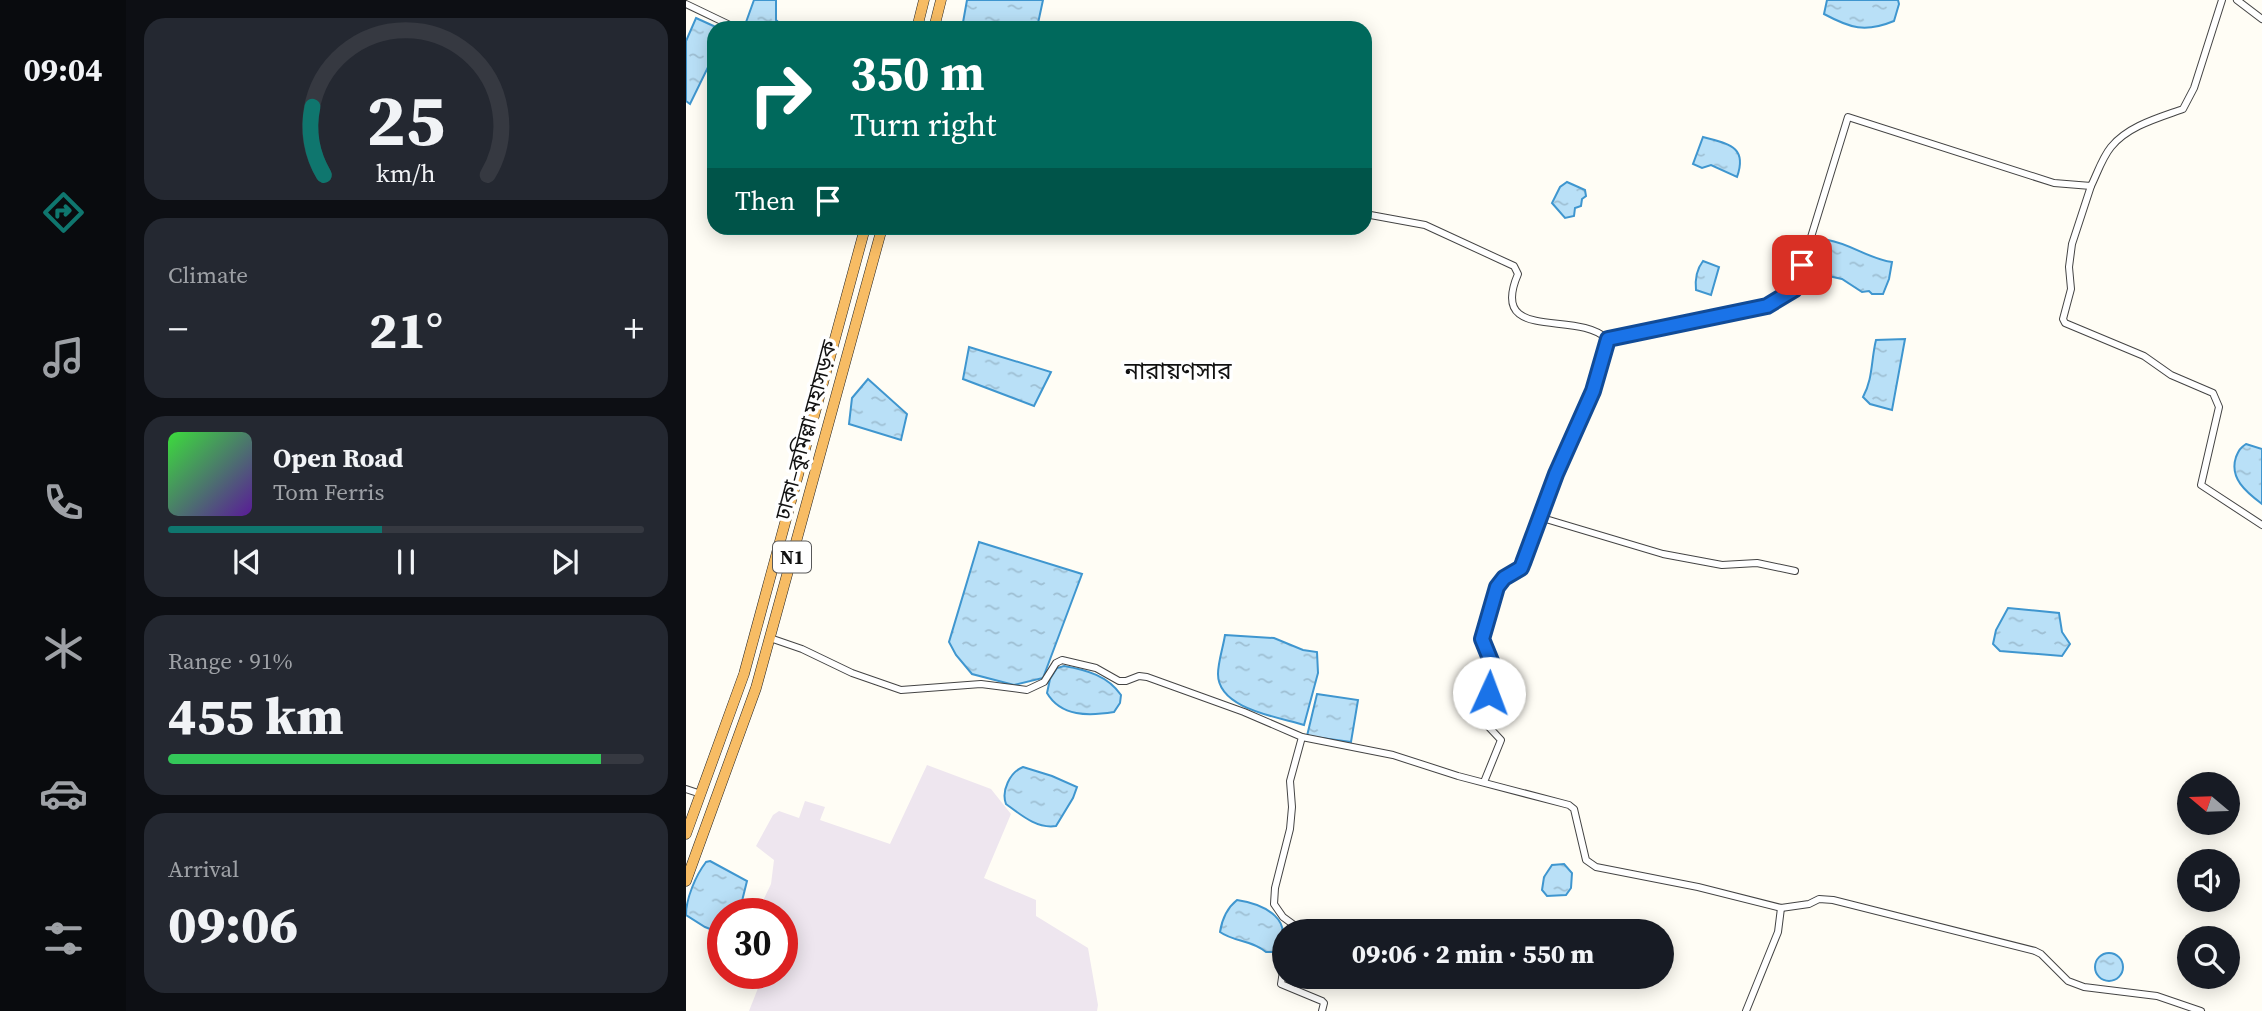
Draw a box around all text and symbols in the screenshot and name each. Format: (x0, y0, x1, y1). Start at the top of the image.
text: 350 m (850, 39, 985, 106)
text: 09:04 (24, 48, 102, 92)
icon: right (735, 49, 826, 140)
text: 25 (367, 70, 445, 169)
text: Turn right (850, 103, 996, 147)
text: km/h (376, 156, 436, 190)
icon: arrive (809, 182, 847, 220)
text: Then (735, 183, 795, 219)
icon: directions (39, 188, 88, 237)
pin (1772, 235, 1832, 295)
icon: arrive (1783, 246, 1821, 284)
text: Climate (168, 259, 248, 291)
text: 21° (369, 294, 443, 365)
text: − (168, 303, 188, 355)
text: + (624, 303, 644, 355)
icon: music (39, 333, 88, 382)
street label: ঢাকা–কুমিল্লা মহাসড়ক (767, 336, 844, 524)
district label: নারায়ণসার (1123, 354, 1232, 387)
text: Open Road (273, 440, 404, 476)
text: Tom Ferris (273, 476, 384, 508)
icon: phone (39, 478, 88, 527)
road number: N1 (773, 542, 811, 572)
icon: previous (228, 543, 266, 581)
icon: pause (387, 543, 425, 581)
icon: next (546, 543, 584, 581)
icon: climate (39, 624, 88, 673)
text: Range · 91% (168, 645, 293, 677)
position arrow (1452, 656, 1526, 730)
text: 455 km (168, 680, 344, 751)
icon: car (39, 769, 88, 818)
north arrow (2177, 772, 2240, 835)
map controls (2177, 772, 2240, 989)
button: sound (2177, 849, 2240, 912)
text: Arrival (168, 853, 239, 885)
text: 09:06 (168, 888, 298, 959)
speed limit sign: 30 (707, 898, 798, 989)
icon: filters (39, 914, 88, 963)
button: search (2177, 926, 2240, 989)
text: 09:06 · 2 min · 550 m (1352, 936, 1594, 972)

